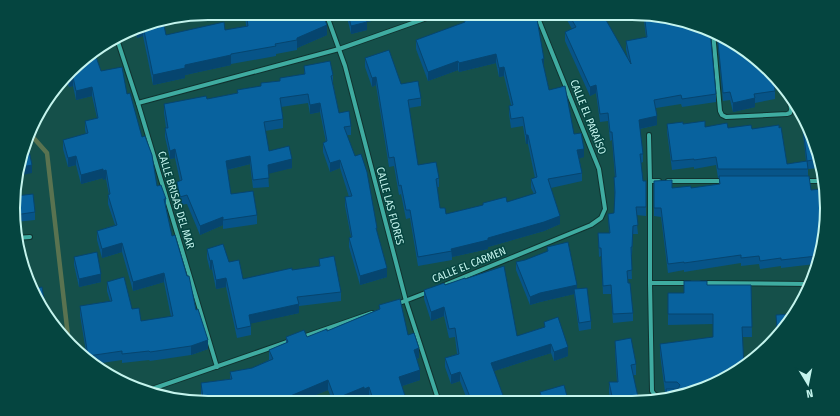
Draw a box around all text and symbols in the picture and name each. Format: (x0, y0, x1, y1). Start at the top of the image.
street label: CALLE EL PARAÍSO (567, 77, 610, 156)
street label: CALLE BRISAS DEL MAR (155, 150, 197, 250)
street label: CALLE LAS FLORES (373, 166, 407, 247)
street label: CALLE EL CARMEN (430, 244, 508, 286)
north arrow (788, 364, 828, 404)
text: N (805, 386, 814, 400)

